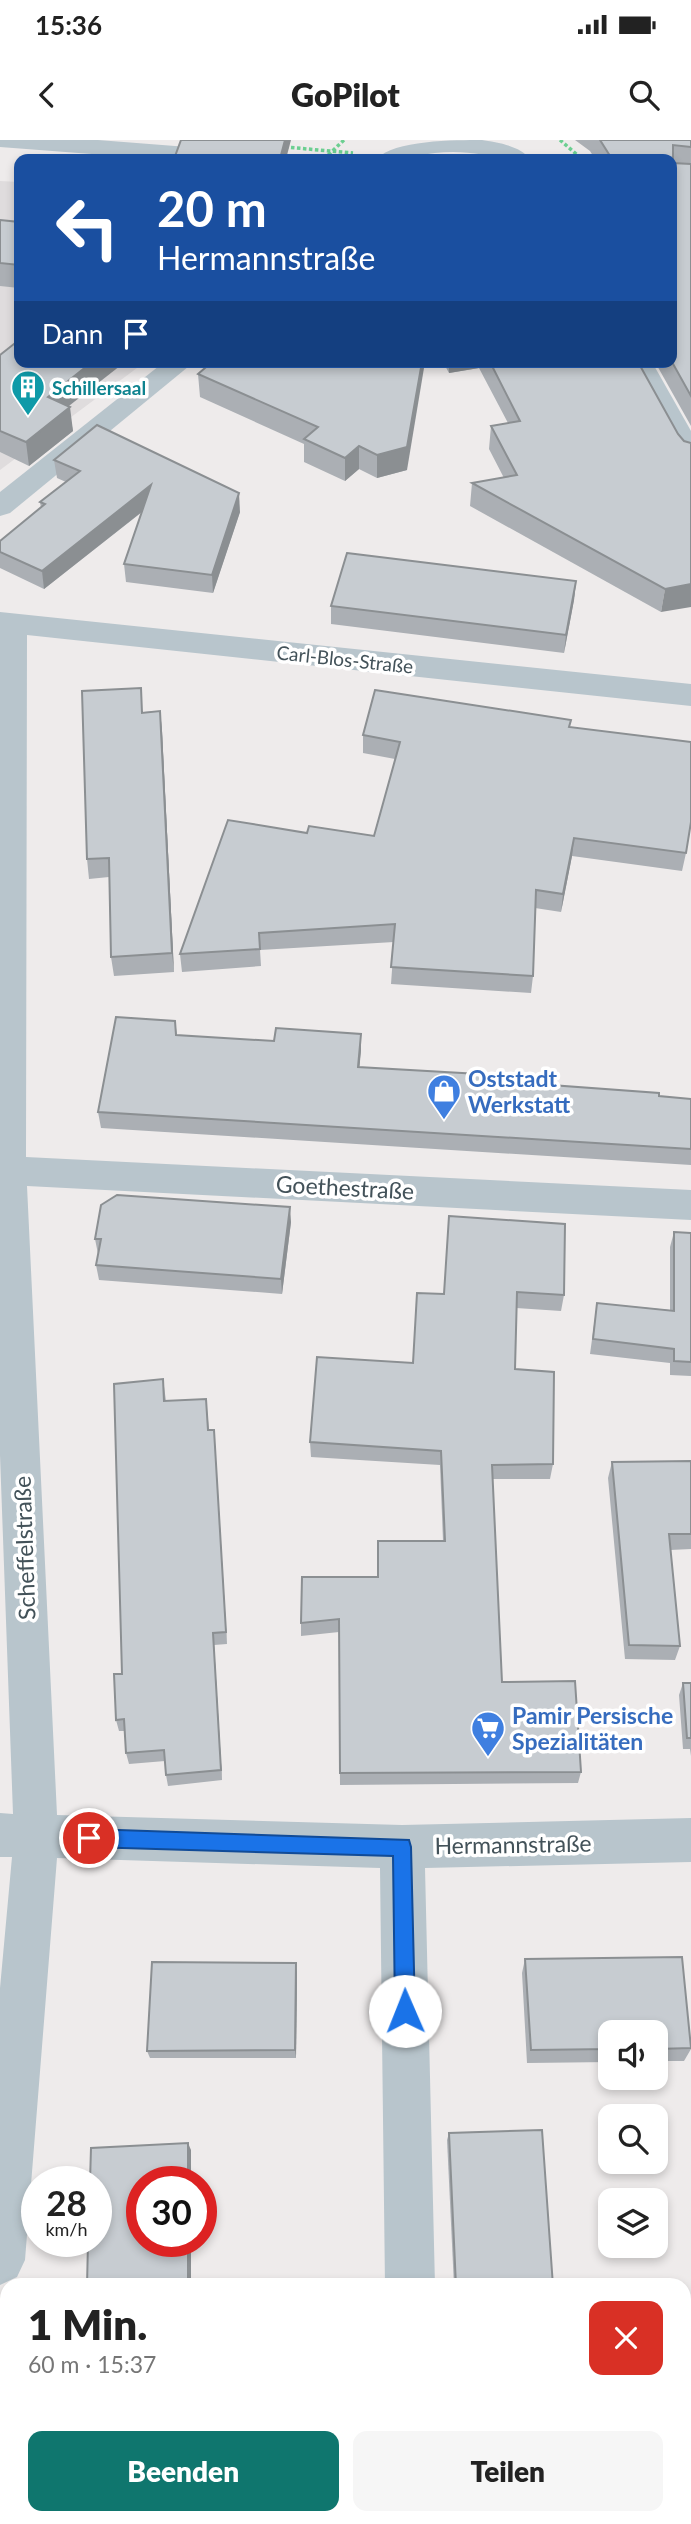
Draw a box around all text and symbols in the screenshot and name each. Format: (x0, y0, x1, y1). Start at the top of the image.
text: 15:36 (35, 9, 102, 41)
text: GoPilot (291, 75, 400, 114)
icon: back (28, 76, 66, 114)
icon: search (625, 76, 663, 114)
text: 20 m (157, 179, 267, 237)
icon: left (42, 182, 133, 273)
text: Hermannstraße (157, 238, 376, 277)
icon: arrive (117, 315, 155, 353)
text: Dann (42, 318, 103, 350)
building icon: Schillersaal (9, 368, 47, 417)
place label: Schillersaal (52, 376, 146, 399)
street label: Carl-Blos-Straße (276, 640, 414, 678)
place label: Oststadt Werkstatt (468, 1064, 571, 1118)
shop icon: Oststadt Werkstatt (425, 1072, 463, 1121)
street label: Goethestraße (275, 1169, 415, 1205)
street label: Scheffelstraße (7, 1476, 41, 1620)
place label: Pamir Persische Spezialitäten (512, 1701, 673, 1755)
supermarket icon: Pamir Persische Spezialitäten (469, 1709, 507, 1758)
pin (59, 1808, 119, 1868)
icon: arrive (70, 1819, 108, 1857)
street label: Hermannstraße (434, 1829, 592, 1859)
position arrow (368, 1974, 442, 2048)
map controls (598, 2020, 668, 2258)
button: sound (598, 2020, 668, 2090)
button: search (598, 2104, 668, 2174)
speed limit sign: 30 (126, 2166, 217, 2257)
text: 28 (46, 2181, 87, 2223)
button: layers (598, 2188, 668, 2258)
text: km/h (45, 2218, 88, 2240)
text: 1 Min. (28, 2299, 147, 2349)
button: close (589, 2301, 663, 2375)
text: 60 m · 15:37 (28, 2350, 156, 2378)
button: Beenden (28, 2431, 339, 2511)
button: Teilen (353, 2431, 663, 2511)

